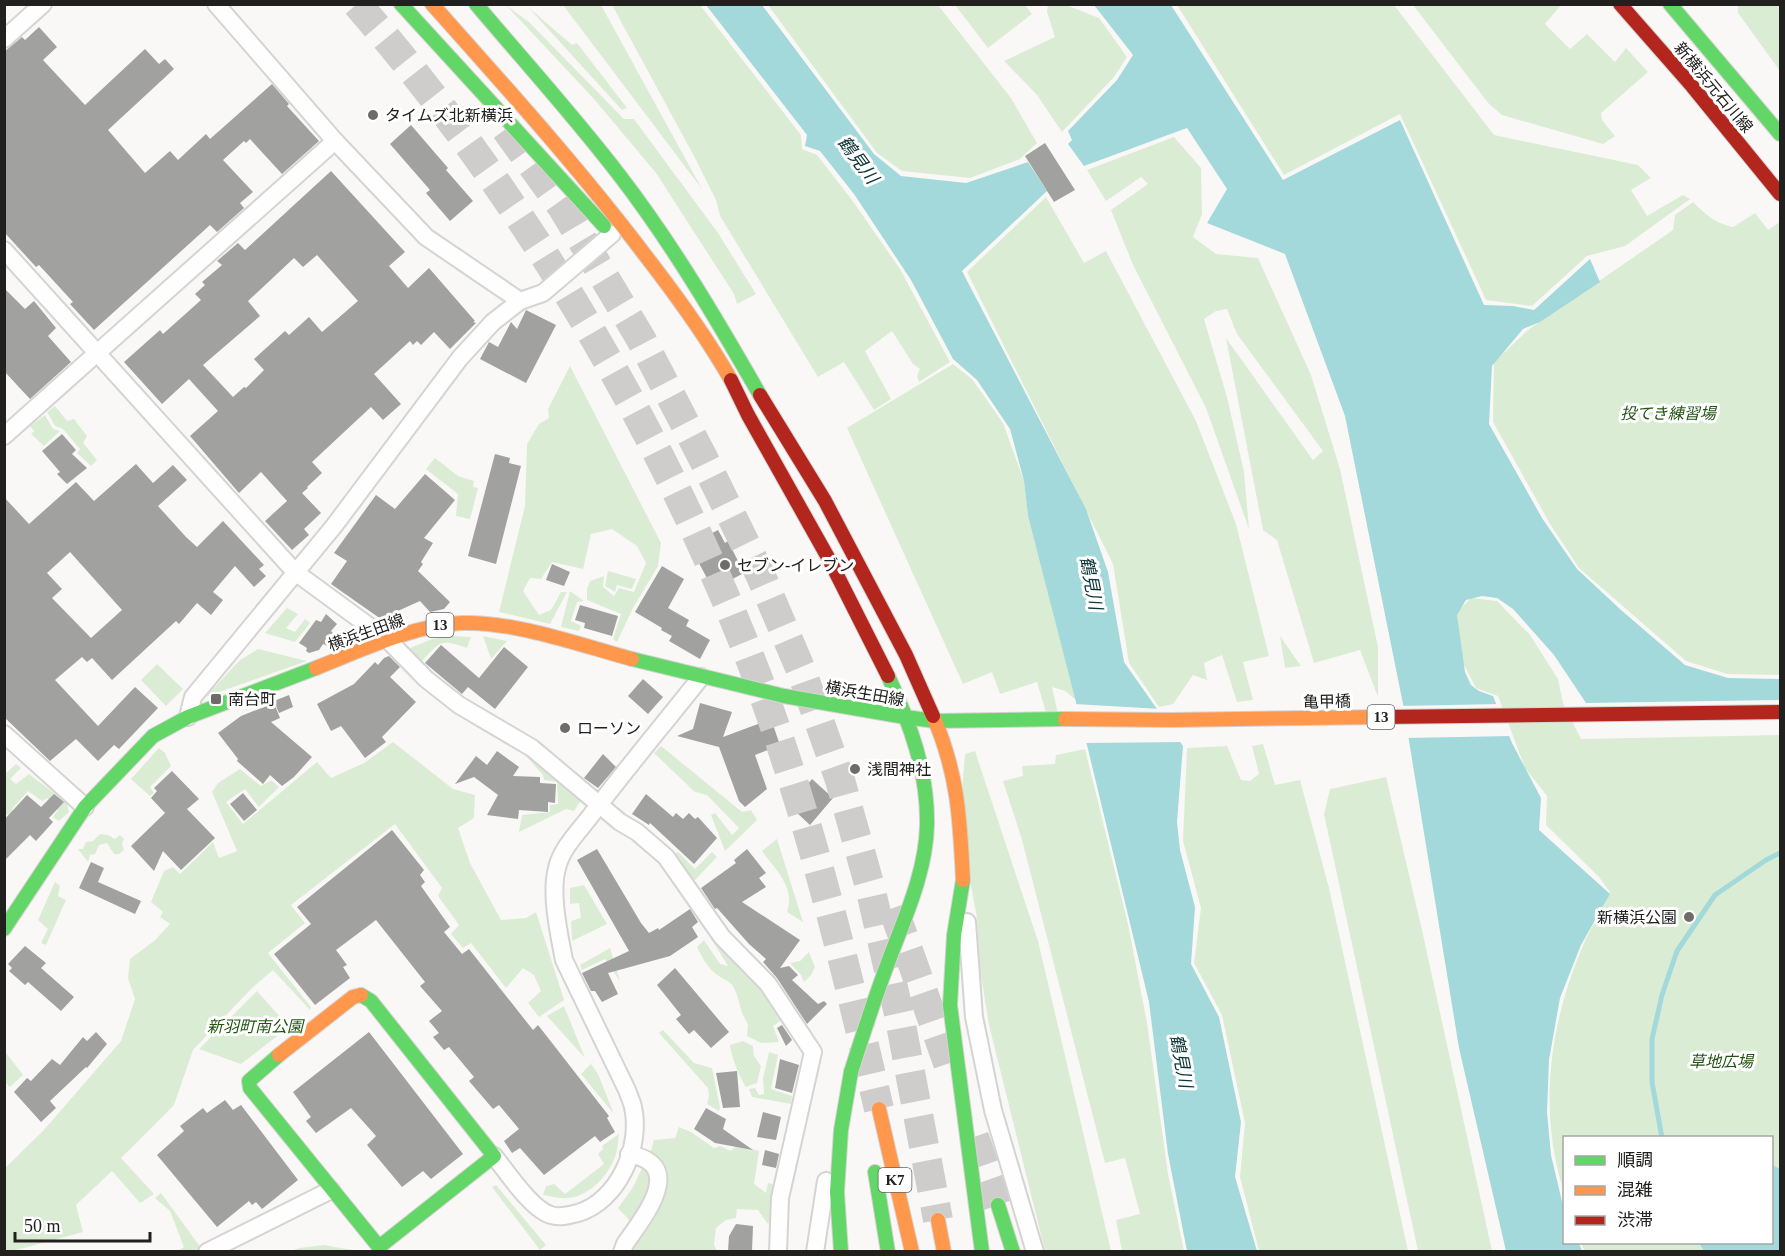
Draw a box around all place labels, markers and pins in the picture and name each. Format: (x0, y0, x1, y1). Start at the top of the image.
place label: タイムズ北新横浜 (385, 107, 513, 124)
marker: タイムズ北新横浜 (366, 108, 380, 122)
place label: セブン-イレブン (737, 557, 854, 574)
marker: セブン-イレブン (718, 558, 732, 572)
place label: 南台町 (228, 691, 276, 708)
marker: 南台町 (209, 692, 223, 706)
place label: ローソン (577, 720, 641, 737)
marker: ローソン (558, 721, 572, 735)
place label: 浅間神社 (867, 761, 931, 778)
marker: 浅間神社 (848, 762, 862, 776)
place label: 新横浜公園 (1597, 909, 1677, 926)
marker: 新横浜公園 (1682, 910, 1696, 924)

